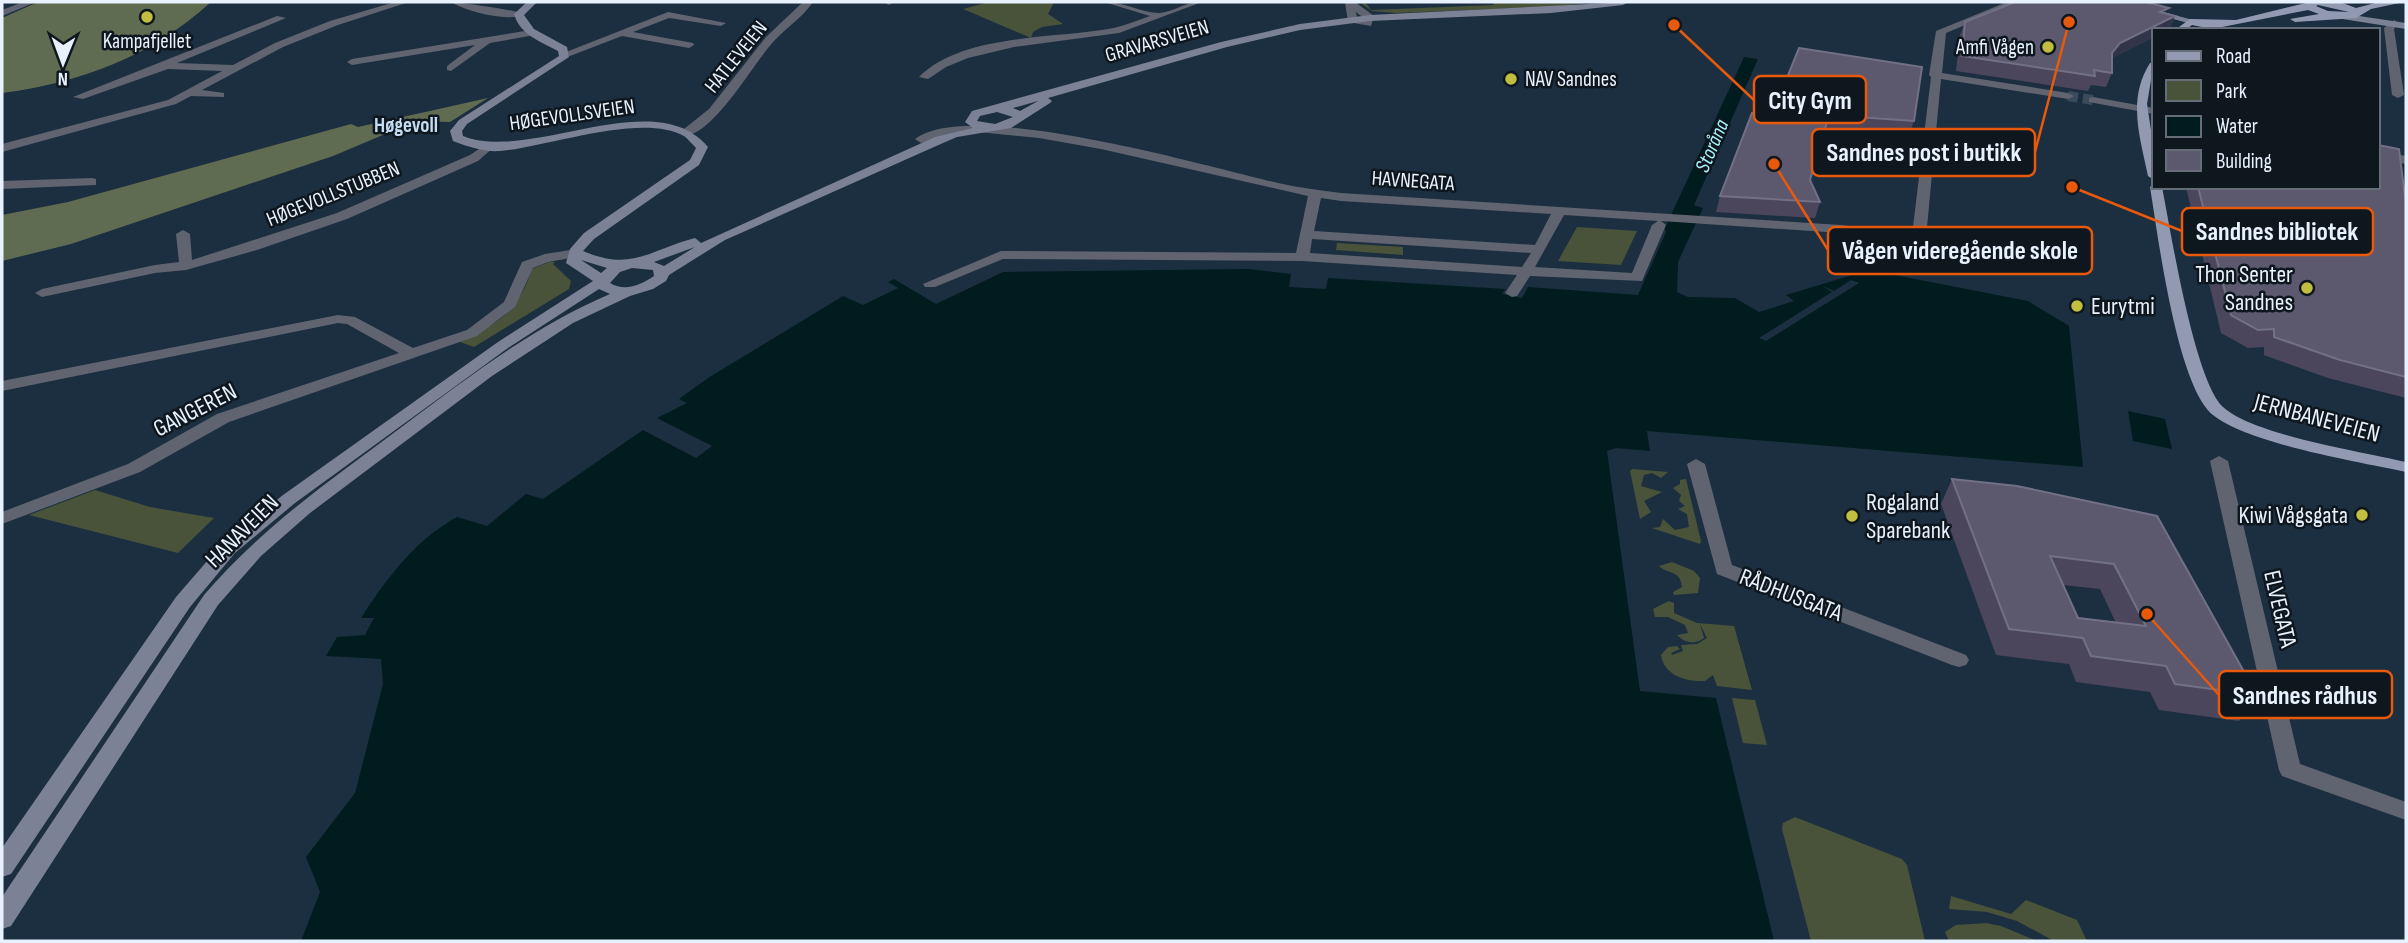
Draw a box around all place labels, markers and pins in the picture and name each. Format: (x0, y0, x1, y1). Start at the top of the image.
marker: Kampafjellet (139, 9, 155, 25)
place label: Kampafjellet (103, 29, 191, 54)
place label: Amfi Vågen (1955, 35, 2034, 60)
marker: Amfi Vågen (2040, 39, 2056, 55)
place label: NAV Sandnes (1525, 67, 1617, 92)
marker: NAV Sandnes (1503, 71, 1519, 87)
callout: City Gym (1754, 76, 1866, 123)
callout: Sandnes post i butikk (1812, 129, 2035, 176)
callout: Sandnes bibliotek (2182, 208, 2373, 255)
callout: Vågen videregående skole (1828, 227, 2092, 274)
place label: Thon Senter Sandnes (2195, 260, 2293, 317)
marker: Thon Senter Sandnes (2299, 280, 2315, 296)
place label: Eurytmi (2091, 292, 2155, 321)
marker: Eurytmi (2069, 298, 2085, 314)
place label: Rogaland Sparebank (1866, 488, 1950, 545)
place label: Kiwi Vågsgata (2239, 501, 2348, 530)
marker: Kiwi Vågsgata (2354, 507, 2370, 523)
marker: Rogaland Sparebank (1844, 508, 1860, 524)
callout: Sandnes rådhus (2219, 671, 2392, 718)

